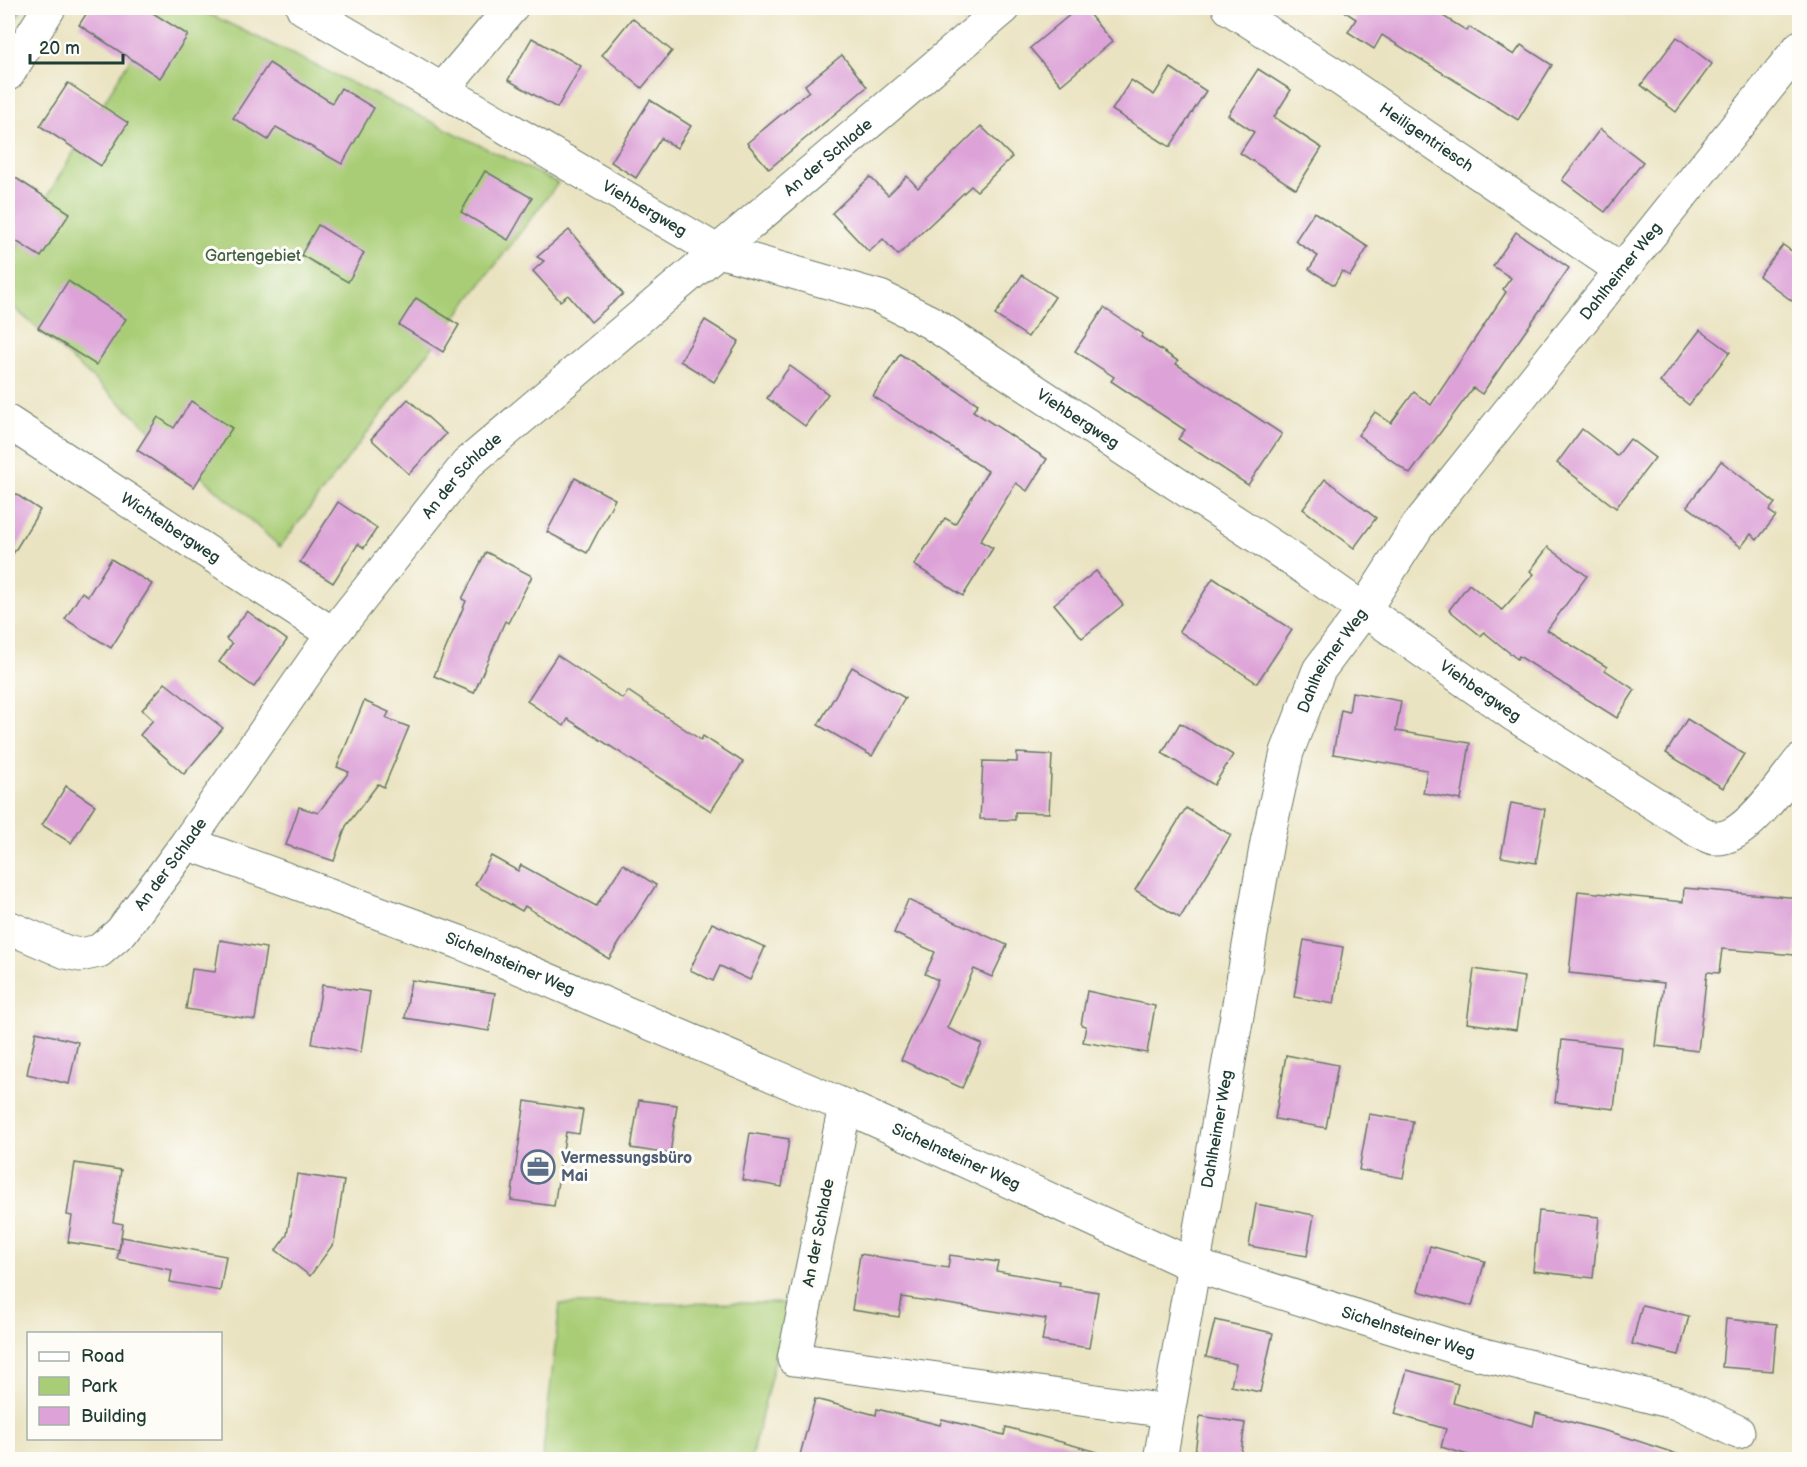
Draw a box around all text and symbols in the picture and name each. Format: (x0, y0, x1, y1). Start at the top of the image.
scale bar (30, 27, 123, 65)
text: 20 m (39, 38, 80, 59)
street label: Heiligentriesch (1376, 99, 1477, 176)
street label: An der Schlade (780, 114, 877, 200)
street label: Viehbergweg (599, 176, 690, 241)
street label: Dahlheimer Weg (1576, 219, 1666, 324)
park label: Gartengebiet (205, 247, 301, 266)
street label: Viehbergweg (1033, 385, 1123, 453)
street label: An der Schlade (418, 429, 506, 523)
street label: Wichtelbergweg (117, 489, 224, 567)
street label: Dahlheimer Weg (1294, 605, 1371, 716)
street label: Viehbergweg (1436, 656, 1524, 726)
street label: An der Schlade (131, 814, 211, 914)
street label: Sichelnsteiner Weg (443, 928, 578, 1000)
street label: Dahlheimer Weg (1198, 1068, 1237, 1190)
street label: Sichelnsteiner Weg (889, 1119, 1023, 1194)
office icon: Vermessungsbüro Mai (520, 1149, 556, 1185)
place label: Vermessungsbüro Mai (561, 1149, 692, 1186)
street label: An der Schlade (799, 1177, 839, 1289)
street label: Sichelnsteiner Weg (1339, 1303, 1477, 1362)
legend (27, 1332, 222, 1440)
text: Road (81, 1346, 125, 1367)
text: Park (81, 1376, 117, 1397)
text: Building (81, 1406, 147, 1427)

